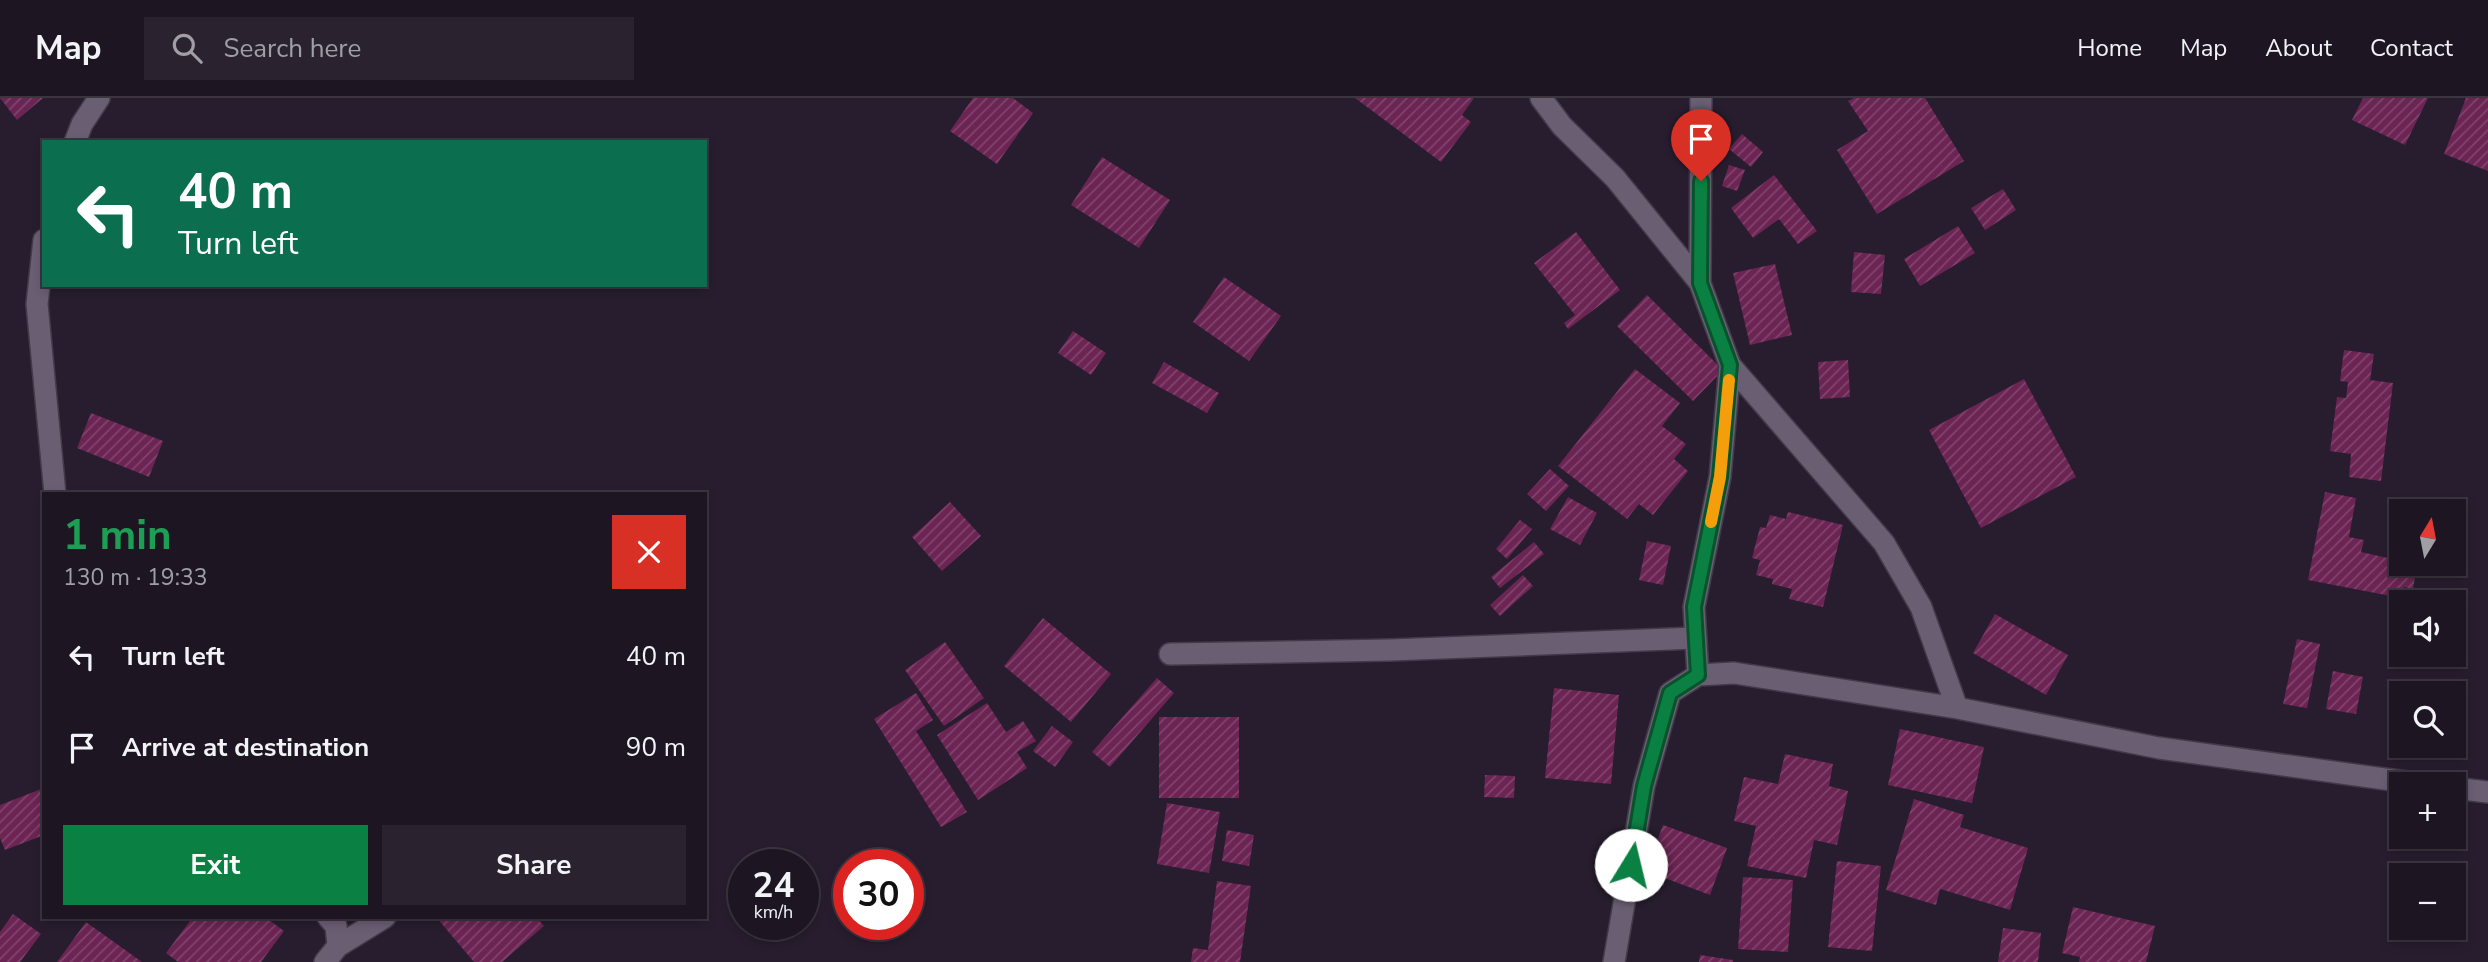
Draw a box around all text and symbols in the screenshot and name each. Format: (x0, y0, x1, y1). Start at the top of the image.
search box (144, 17, 634, 80)
text: Map (35, 26, 102, 71)
icon: search (168, 29, 206, 67)
text: Search here (224, 31, 361, 66)
text: Home (2077, 32, 2142, 64)
text: Map (2180, 32, 2227, 64)
text: About (2265, 32, 2332, 64)
text: Contact (2370, 32, 2453, 64)
pin (1671, 109, 1731, 181)
icon: arrive (1682, 120, 1720, 158)
text: 40 m (178, 158, 293, 225)
icon: left (63, 168, 154, 259)
text: Turn left (178, 222, 298, 265)
north arrow (2389, 499, 2466, 576)
map controls (2389, 499, 2466, 940)
text: 1 min (63, 507, 172, 564)
button: close (612, 515, 686, 589)
text: 130 m · 19:33 (63, 562, 208, 593)
button: sound (2389, 590, 2466, 667)
icon: left (63, 638, 101, 676)
text: Turn left (122, 639, 225, 674)
text: 40 m (626, 639, 686, 674)
button: search (2389, 681, 2466, 758)
icon: arrive (63, 729, 101, 767)
text: Arrive at destination (122, 730, 369, 765)
text: 90 m (626, 730, 686, 765)
button: + (2389, 772, 2466, 849)
button: Exit (63, 825, 368, 905)
button: Share (382, 825, 686, 905)
position arrow (1594, 828, 1668, 902)
speed limit sign: 30 (833, 849, 924, 940)
text: 24 (752, 862, 795, 909)
button: − (2389, 863, 2466, 940)
text: km/h (754, 900, 793, 924)

